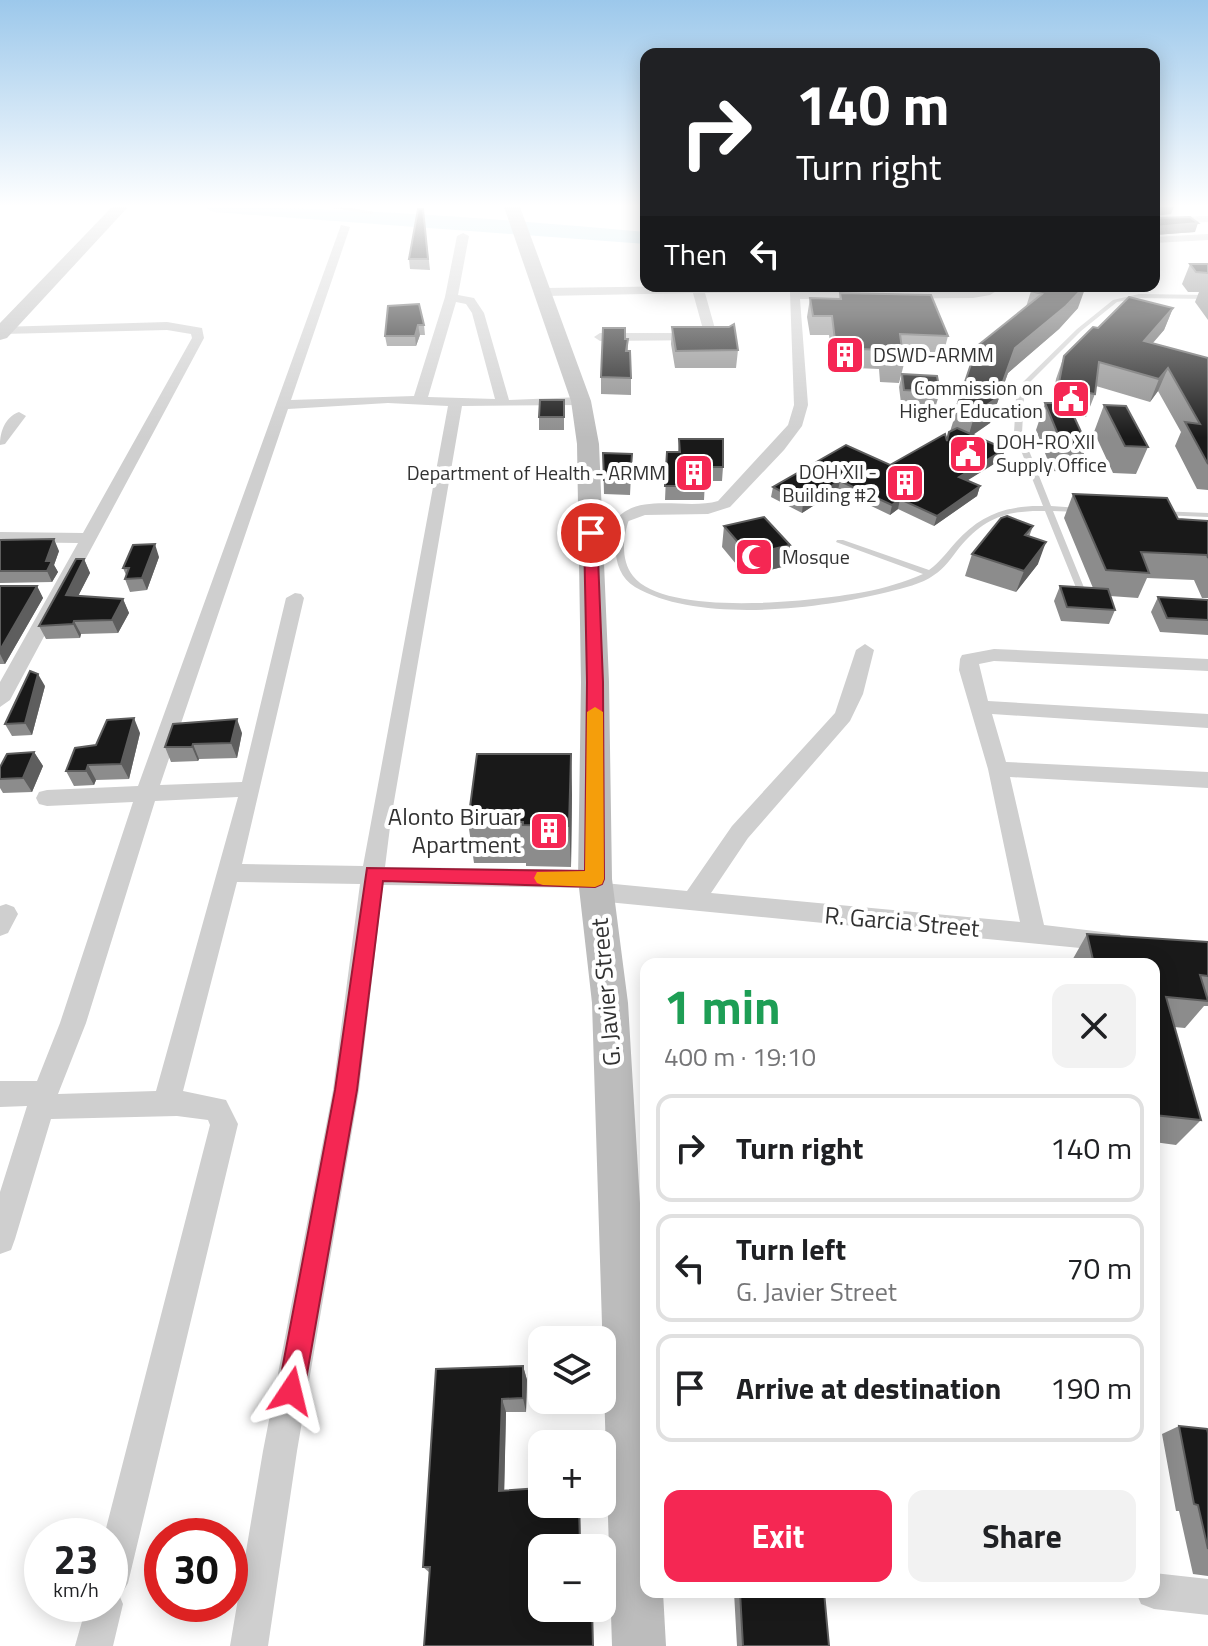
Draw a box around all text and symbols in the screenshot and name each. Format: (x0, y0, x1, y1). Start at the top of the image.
text: 140 m (796, 62, 949, 147)
icon: right (664, 80, 768, 184)
text: Turn right (796, 139, 941, 194)
text: Then (664, 231, 727, 277)
icon: left (743, 232, 787, 276)
building icon: DSWD-ARMM (824, 334, 866, 376)
place label: DSWD-ARMM (873, 339, 994, 370)
place label: Commission on Higher Education (899, 372, 1043, 426)
public building icon: Commission on Higher Education (1050, 378, 1092, 420)
place label: DOH-RO XII Supply Office (996, 426, 1107, 480)
public building icon: DOH-RO XII Supply Office (947, 433, 989, 475)
building icon: Department of Health - ARMM (673, 452, 715, 494)
place label: DOH XII - Building #2 (782, 456, 877, 510)
place label: Department of Health - ARMM (407, 457, 666, 488)
building icon: DOH XII - Building #2 (884, 462, 926, 504)
pin (557, 499, 625, 567)
icon: arrive (569, 511, 613, 555)
mosque icon: Mosque (733, 536, 775, 578)
place label: Mosque (782, 541, 850, 572)
place label: Alonto Biruar Apartment (388, 798, 522, 862)
building icon: Alonto Biruar Apartment (528, 810, 570, 852)
street label: R. Garcia Street (823, 896, 981, 946)
street label: G. Javier Street (581, 916, 629, 1068)
text: 1 min (664, 970, 781, 1043)
button: close (1052, 984, 1136, 1068)
text: 400 m · 19:10 (664, 1037, 816, 1076)
text: Turn right (736, 1125, 864, 1171)
text: 140 m (1050, 1125, 1132, 1171)
icon: right (668, 1126, 712, 1170)
text: Turn left (736, 1226, 846, 1272)
text: 70 m (1067, 1245, 1132, 1291)
icon: left (668, 1246, 712, 1290)
text: G. Javier Street (736, 1272, 897, 1311)
map controls (528, 1326, 616, 1622)
button: layers (528, 1326, 616, 1414)
position arrow (249, 1349, 333, 1433)
text: Arrive at destination (736, 1365, 1001, 1411)
text: 190 m (1050, 1365, 1132, 1411)
icon: arrive (668, 1366, 712, 1410)
button: + (528, 1430, 616, 1518)
button: Exit (664, 1490, 892, 1582)
button: Share (908, 1490, 1136, 1582)
speed limit sign: 30 (144, 1518, 248, 1622)
text: 23 (54, 1529, 98, 1590)
button: − (528, 1534, 616, 1622)
text: km/h (53, 1574, 99, 1605)

